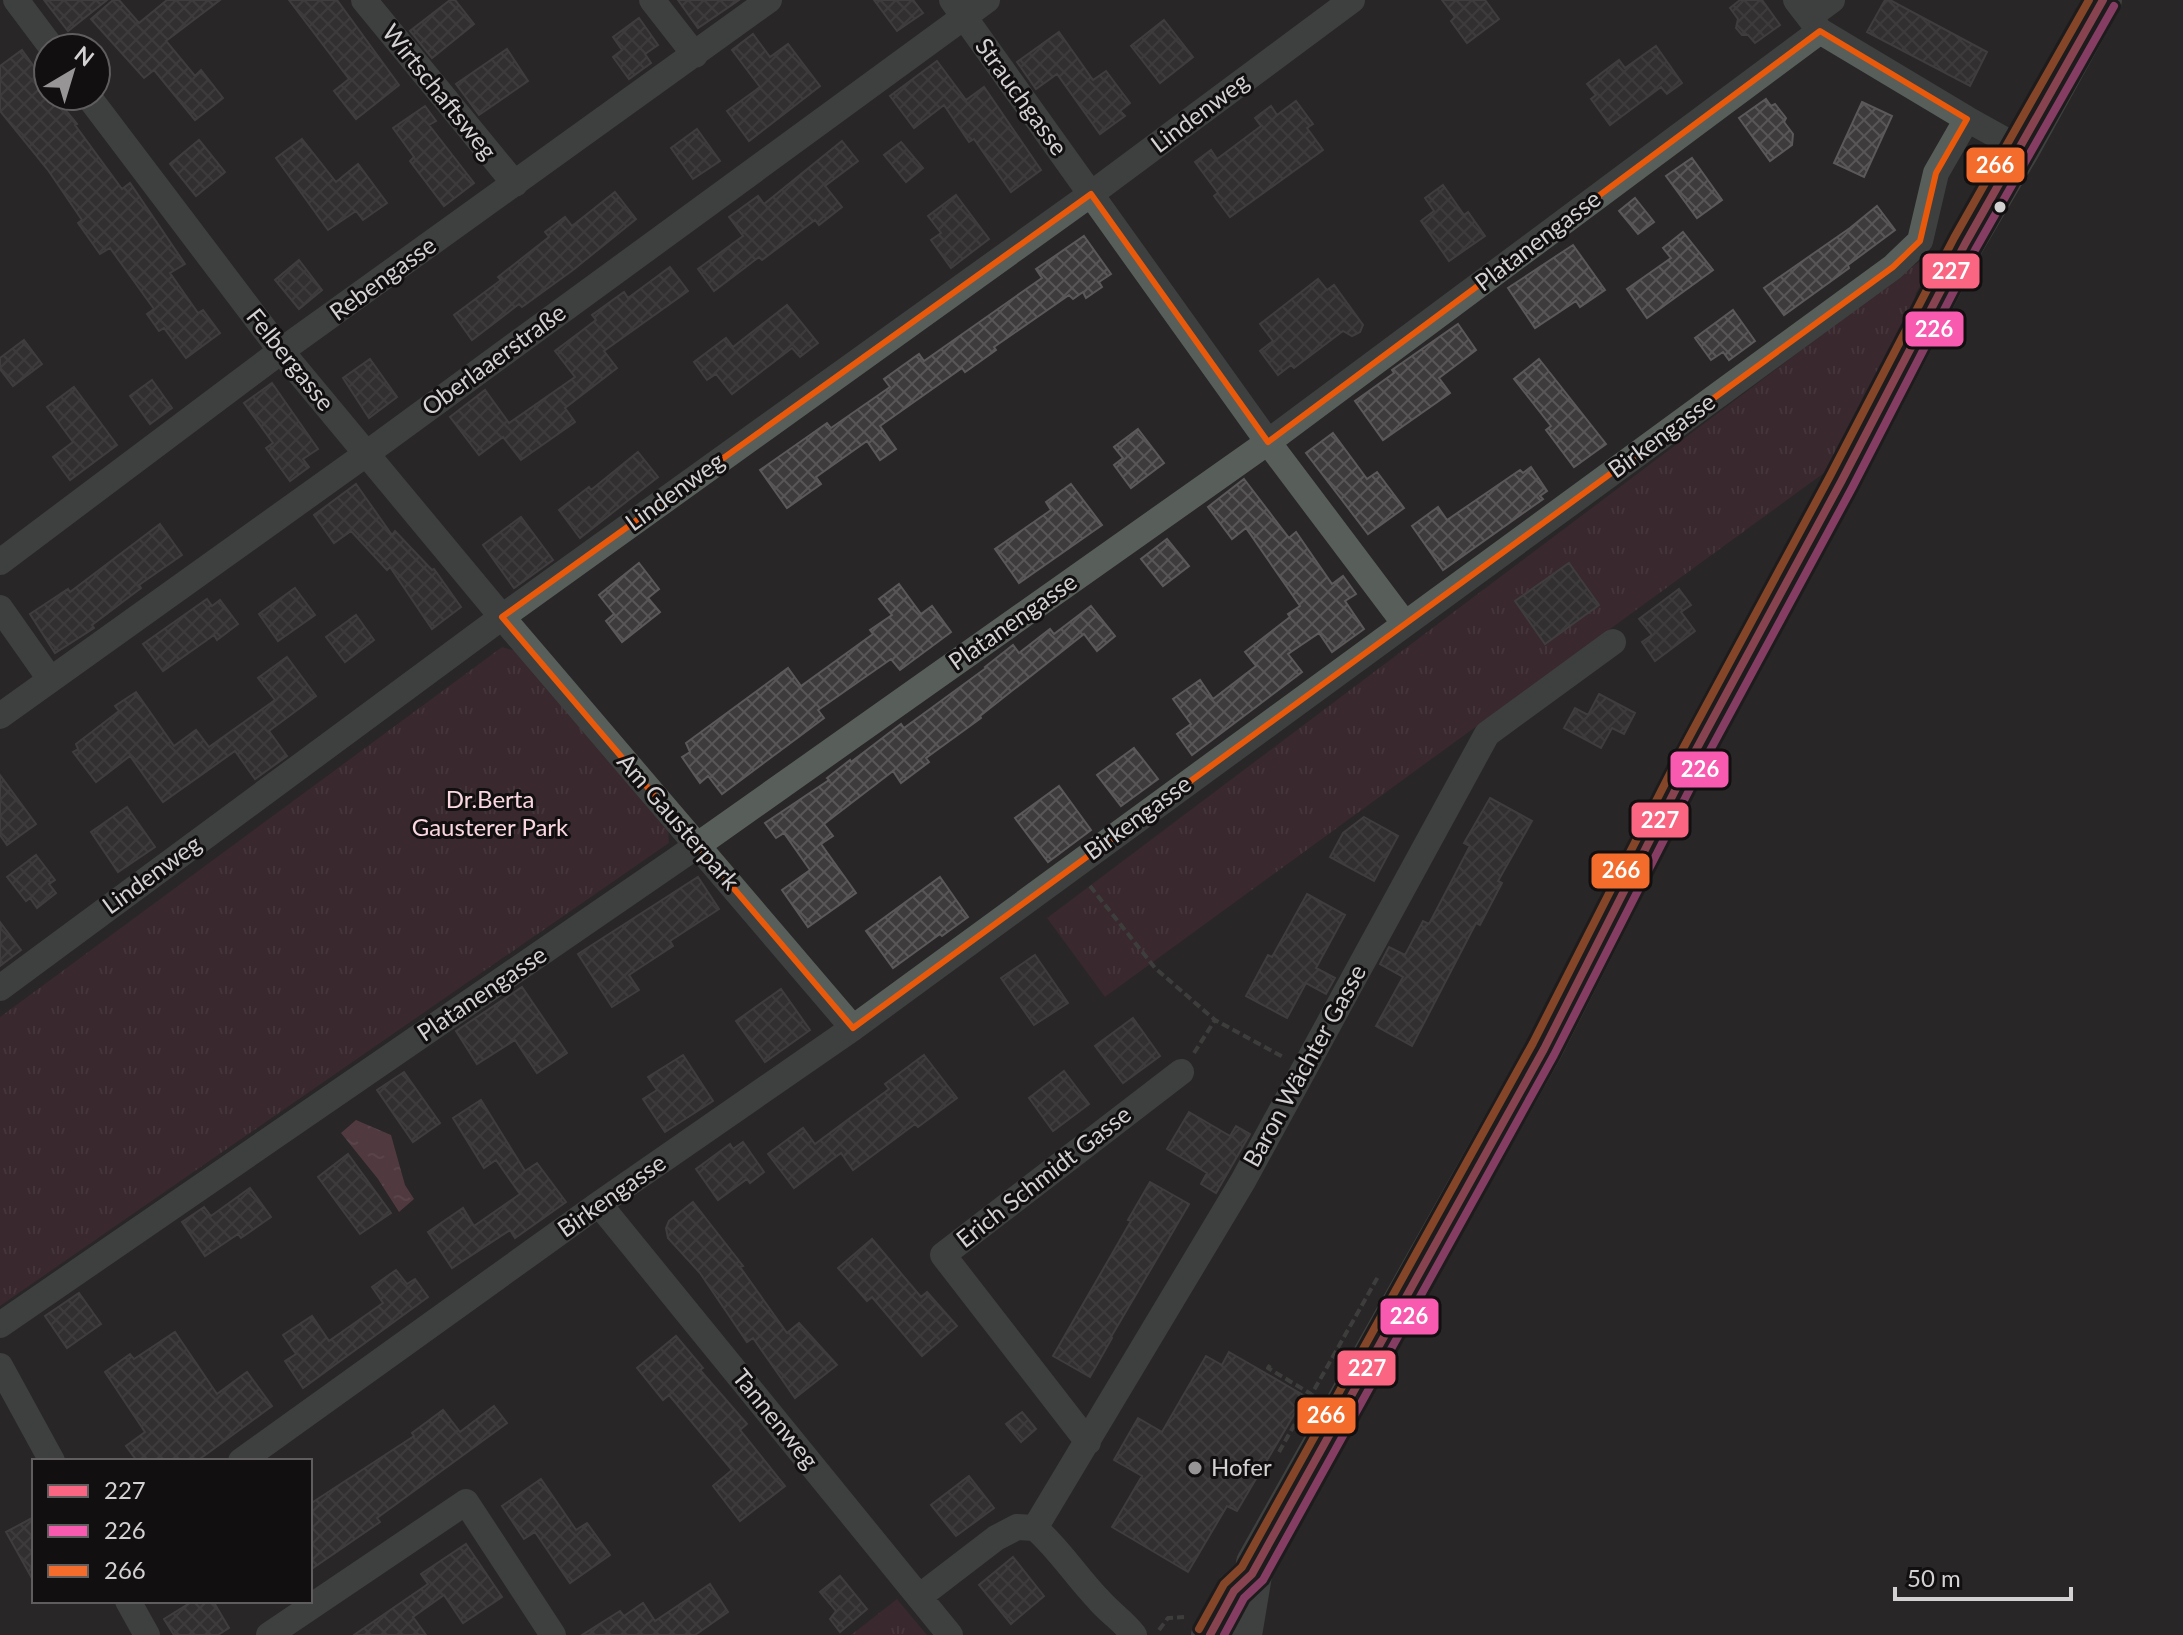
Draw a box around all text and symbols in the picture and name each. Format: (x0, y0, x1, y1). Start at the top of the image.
street label: Wirtschaftsweg (377, 18, 504, 165)
north arrow (32, 32, 112, 112)
street label: Strauchgasse (970, 32, 1074, 160)
text: N (70, 40, 100, 72)
street label: Lindenweg (1145, 66, 1254, 158)
line badge: 266 (1965, 146, 2026, 184)
text: 266 (1976, 151, 2014, 178)
street label: Platanengasse (1469, 183, 1606, 296)
unlabelled marker (1992, 199, 2008, 215)
street label: Rebengasse (323, 230, 441, 326)
line badge: 227 (1921, 252, 1981, 290)
text: 227 (1932, 257, 1970, 284)
street label: Oberlaaerstraße (416, 297, 571, 421)
street label: Felbergasse (241, 302, 341, 416)
line badge: 226 (1904, 310, 1965, 348)
text: 226 (1915, 315, 1953, 342)
street label: Birkengasse (1602, 386, 1720, 483)
street label: Lindenweg (619, 445, 729, 536)
street label: Platanengasse (943, 566, 1082, 676)
street label: Am Gausterpark (612, 747, 747, 896)
line badge: 226 (1669, 750, 1730, 789)
text: 226 (1681, 755, 1719, 782)
street label: Birkengasse (1078, 768, 1196, 865)
park label: Dr.Berta Gausterer Park (412, 784, 569, 841)
line badge: 227 (1630, 801, 1690, 839)
text: 227 (1641, 806, 1679, 833)
street label: Lindenweg (96, 828, 206, 919)
line badge: 266 (1590, 852, 1651, 890)
text: 266 (1602, 856, 1640, 883)
street label: Platanengasse (411, 939, 551, 1047)
street label: Baron Wächter Gasse (1236, 959, 1371, 1172)
street label: Erich Schmidt Gasse (950, 1099, 1136, 1253)
street label: Birkengasse (552, 1147, 671, 1243)
line badge: 226 (1379, 1297, 1440, 1336)
text: 226 (1390, 1302, 1428, 1329)
line badge: 227 (1336, 1349, 1397, 1387)
text: 227 (1348, 1354, 1386, 1381)
street label: Tannenweg (727, 1362, 825, 1474)
line badge: 266 (1296, 1396, 1357, 1435)
text: 266 (1307, 1401, 1345, 1428)
place label: Hofer (1211, 1452, 1272, 1481)
legend (32, 1459, 312, 1603)
marker: Hofer (1186, 1459, 1204, 1477)
text: 227 (104, 1475, 146, 1504)
text: 226 (104, 1515, 146, 1544)
scale bar (1895, 1551, 2071, 1601)
text: 266 (104, 1555, 146, 1584)
text: 50 m (1907, 1563, 1961, 1592)

